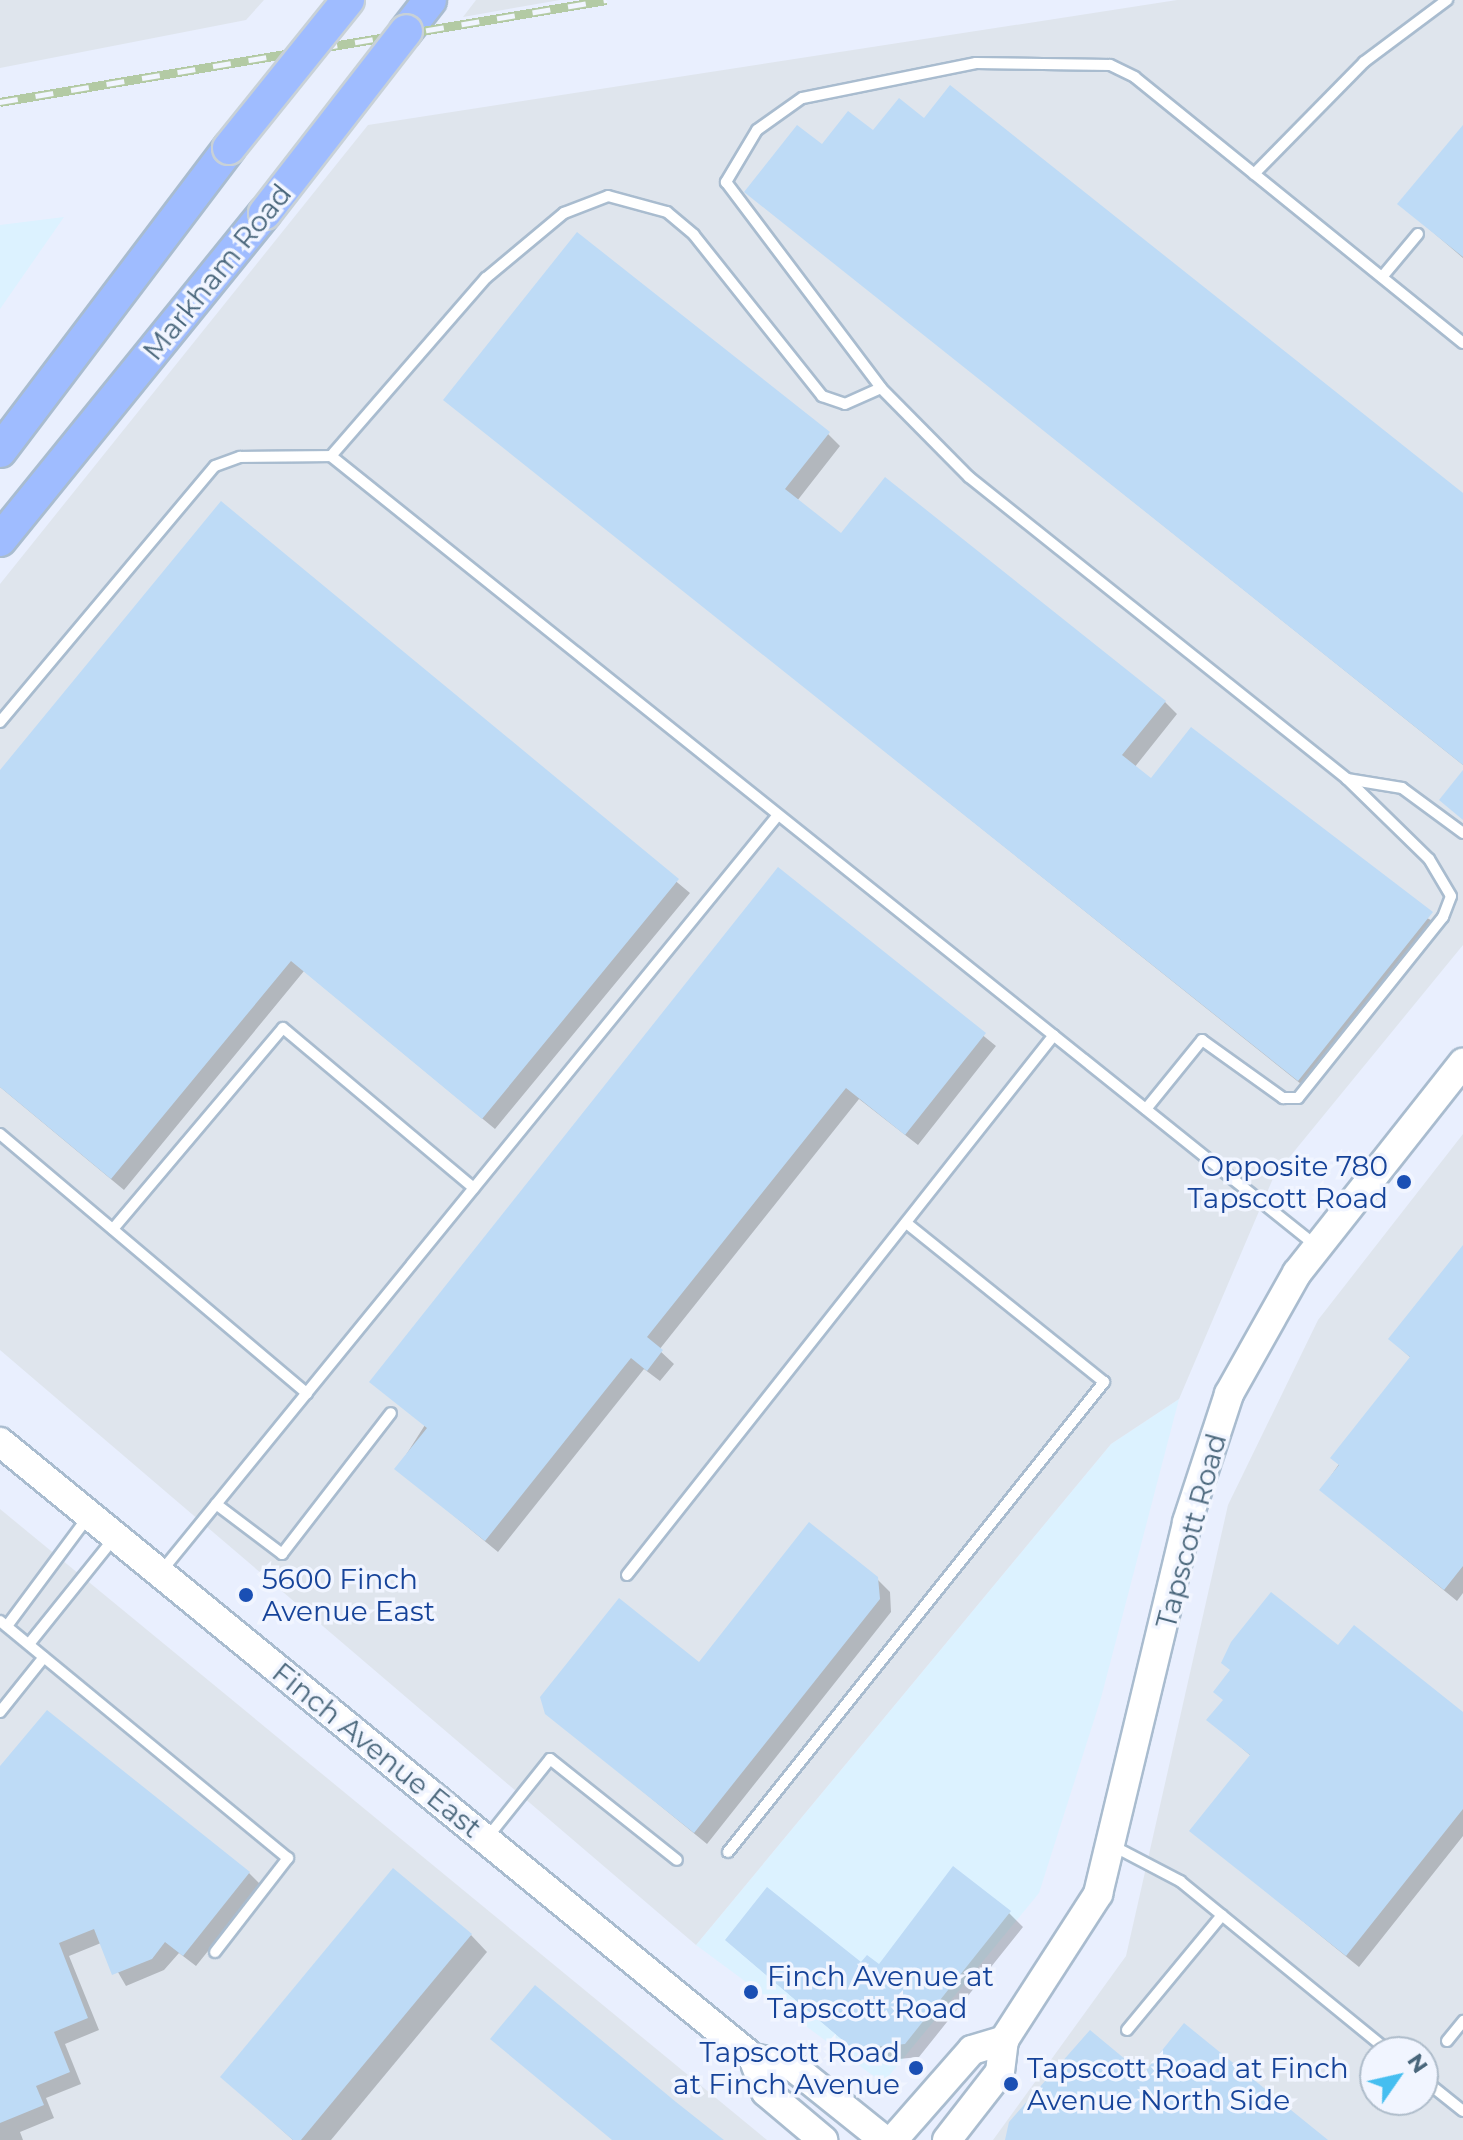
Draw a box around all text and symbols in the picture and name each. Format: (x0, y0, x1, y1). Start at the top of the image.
street label: Markham Road (136, 177, 298, 367)
place label: Opposite 780 Tapscott Road (1188, 1149, 1388, 1215)
marker: Opposite 780 Tapscott Road (1395, 1173, 1413, 1191)
street label: Tapscott Road (1149, 1430, 1233, 1632)
place label: 5600 Finch Avenue East (262, 1562, 435, 1628)
marker: 5600 Finch Avenue East (237, 1586, 255, 1604)
street label: Finch Avenue East (266, 1655, 488, 1845)
place label: Finch Avenue at Tapscott Road (767, 1959, 994, 2025)
marker: Finch Avenue at Tapscott Road (742, 1983, 760, 2001)
place label: Tapscott Road at Finch Avenue (673, 2035, 900, 2101)
north arrow (1359, 2036, 1439, 2116)
text: N (1401, 2048, 1434, 2078)
place label: Tapscott Road at Finch Avenue North Side (1027, 2051, 1349, 2117)
marker: Tapscott Road at Finch Avenue (907, 2059, 925, 2077)
marker: Tapscott Road at Finch Avenue North Side (1002, 2075, 1020, 2093)

